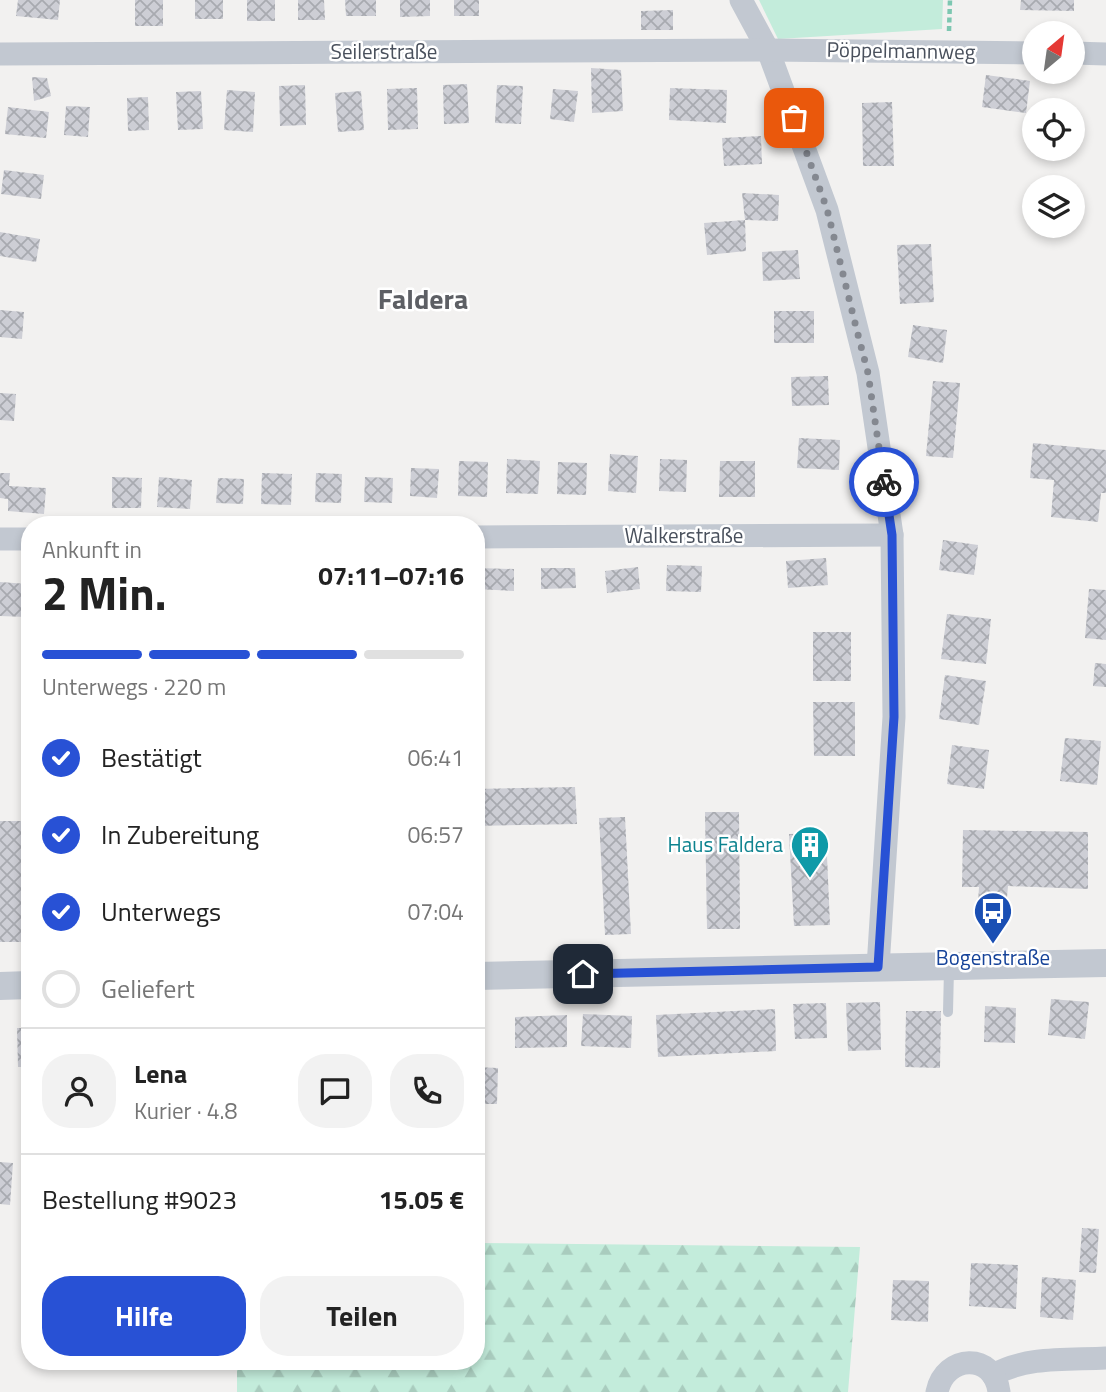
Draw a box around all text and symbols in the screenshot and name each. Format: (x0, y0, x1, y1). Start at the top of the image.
north arrow (1022, 21, 1085, 84)
map controls (1022, 21, 1085, 238)
street label: Pöppelmannweg (826, 33, 976, 67)
street label: Seilerstraße (331, 35, 437, 67)
pin (764, 88, 824, 148)
button: locate (1022, 98, 1085, 161)
icon: bag (775, 99, 813, 137)
button: layers (1022, 175, 1085, 238)
district label: Faldera (378, 277, 468, 320)
courier (849, 447, 919, 517)
icon: bike (865, 463, 903, 501)
street label: Walkerstraße (625, 519, 743, 551)
text: Ankunft in (42, 532, 142, 567)
text: 07:11–07:16 (318, 556, 464, 595)
text: 2 Min. (42, 558, 166, 628)
text: Unterwegs · 220 m (42, 669, 226, 704)
text: Bestätigt (101, 738, 202, 777)
icon: check (42, 739, 80, 777)
text: 06:41 (407, 740, 464, 775)
text: In Zubereitung (101, 815, 259, 854)
icon: check (42, 816, 80, 854)
text: 06:57 (407, 817, 464, 852)
building icon: Haus Faldera (789, 824, 831, 879)
place label: Haus Faldera (668, 828, 783, 860)
bus stop icon: Bogenstraße (972, 890, 1014, 945)
text: Unterwegs (101, 892, 221, 931)
icon: check (42, 893, 80, 931)
text: 07:04 (407, 894, 464, 929)
place label: Bogenstraße (936, 941, 1050, 973)
pin (553, 944, 613, 1004)
icon: home (564, 955, 602, 993)
text: Geliefert (101, 969, 195, 1008)
button: person (42, 1054, 116, 1128)
text: Lena (134, 1054, 187, 1093)
button: chat (298, 1054, 372, 1128)
button: phone (390, 1054, 464, 1128)
text: Kurier · 4.8 (134, 1093, 237, 1128)
text: Bestellung #9023 (42, 1180, 237, 1219)
text: 15.05 € (379, 1180, 464, 1219)
button: Hilfe (42, 1276, 246, 1356)
button: Teilen (260, 1276, 464, 1356)

